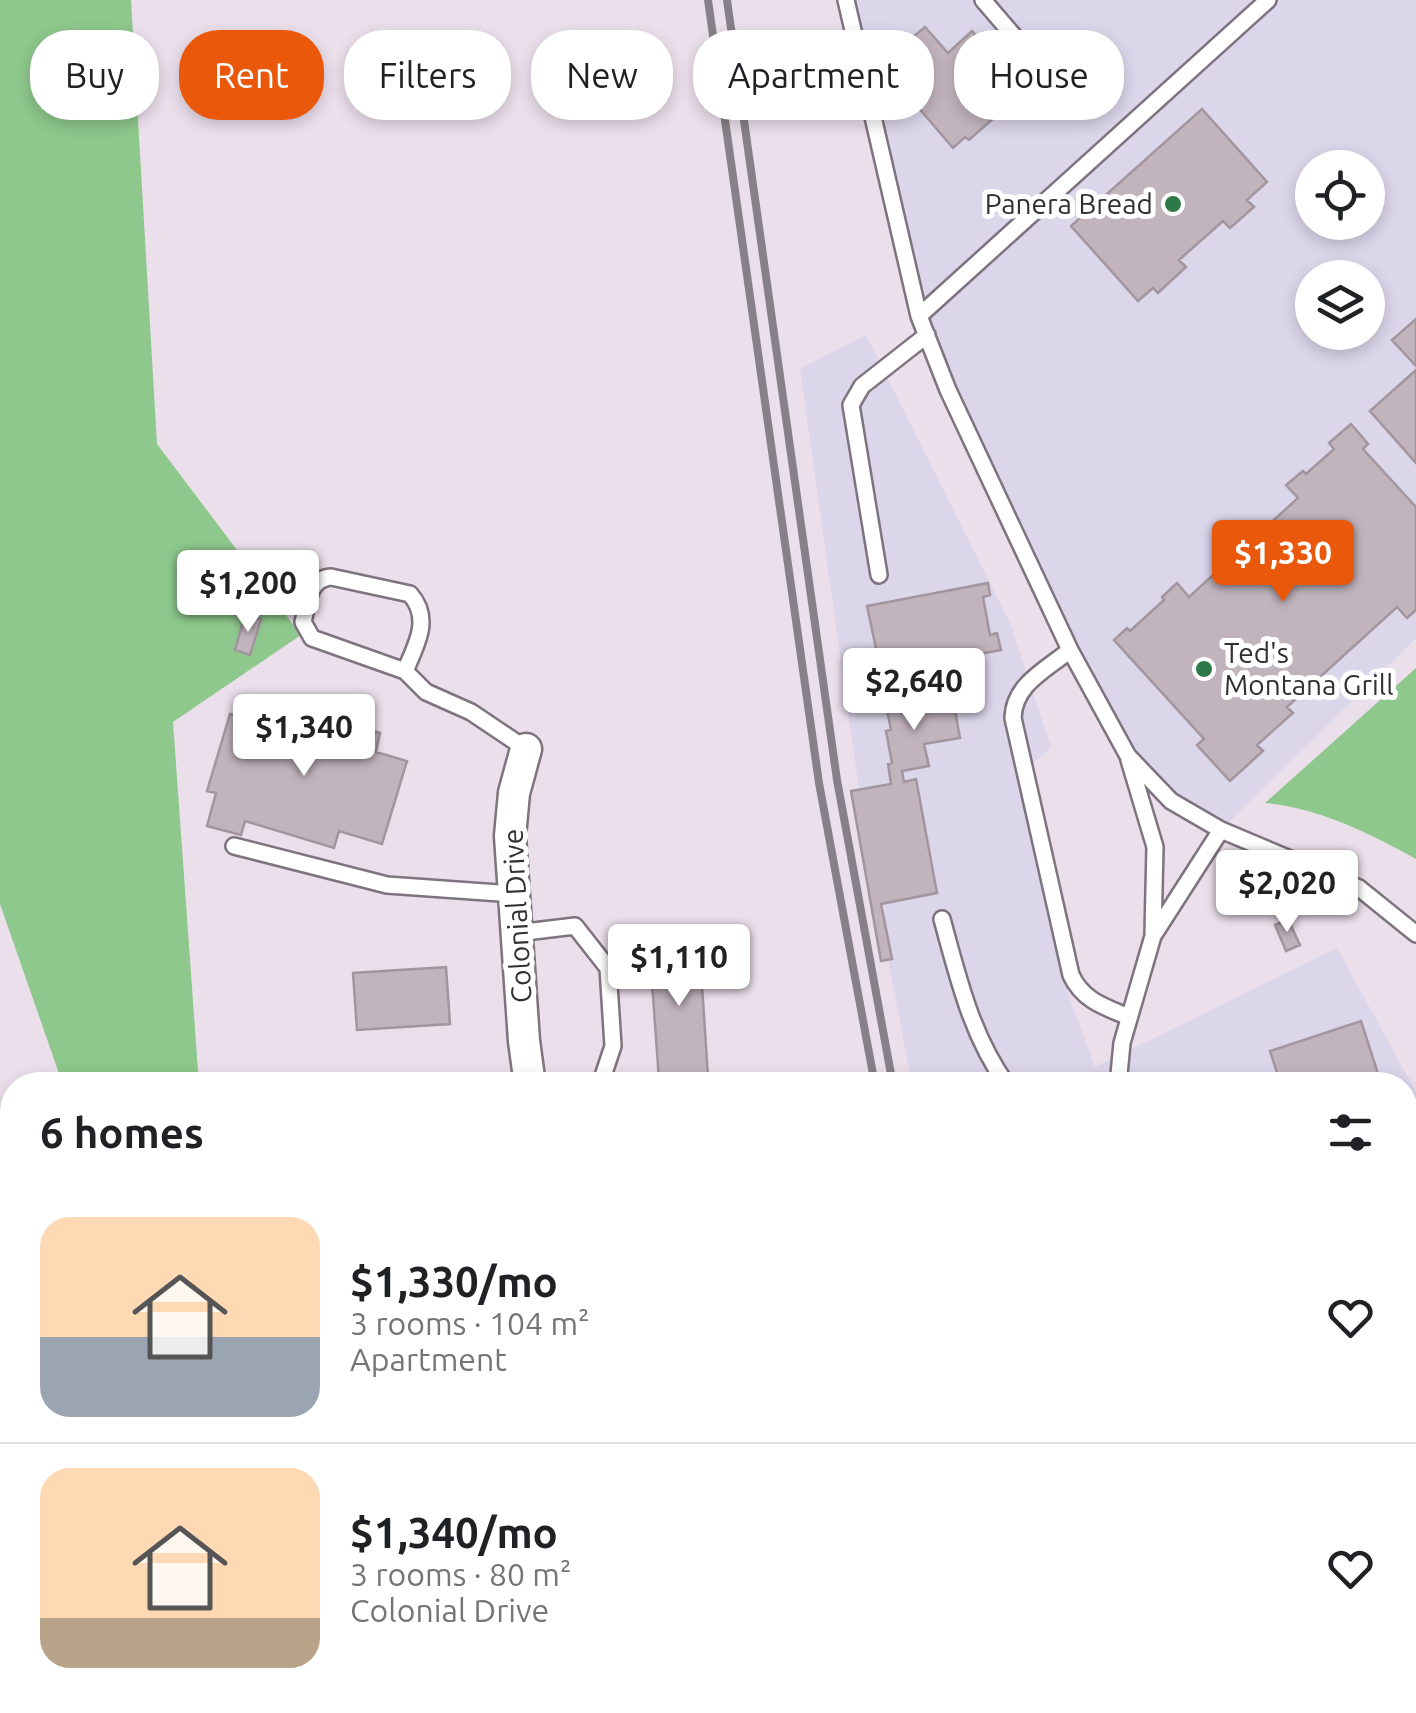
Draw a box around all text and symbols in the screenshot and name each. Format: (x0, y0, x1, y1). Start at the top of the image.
chip: Buy (30, 30, 159, 120)
chip: Rent (179, 30, 324, 120)
chip: Filters (344, 30, 511, 120)
chip: New (531, 30, 673, 120)
chip: Apartment (693, 30, 934, 120)
chip: House (954, 30, 1124, 120)
map controls (1295, 150, 1385, 350)
button: locate (1295, 150, 1385, 240)
place label: Panera Bread (985, 188, 1153, 219)
marker: Panera Bread (1162, 193, 1184, 215)
button: layers (1295, 260, 1385, 350)
pin: $1,330 (1202, 520, 1364, 605)
text: $1,330 (1234, 534, 1332, 570)
pin: $1,200 (167, 550, 329, 635)
text: $1,200 (199, 564, 297, 600)
place label: Ted's Montana Grill (1224, 637, 1394, 700)
pin: $2,640 (833, 648, 995, 733)
marker: Ted's Montana Grill (1193, 658, 1215, 680)
text: $2,640 (865, 662, 963, 698)
pin: $1,340 (223, 694, 385, 779)
text: $1,340 (255, 708, 353, 744)
street label: Colonial Drive (496, 828, 537, 1004)
pin: $2,020 (1206, 850, 1368, 935)
text: $2,020 (1238, 864, 1336, 900)
pin: $1,110 (598, 924, 760, 1009)
text: $1,110 (630, 938, 728, 974)
icon: filters (1323, 1105, 1378, 1160)
text: 6 homes (40, 1109, 204, 1156)
icon: home (120, 1257, 240, 1377)
text: $1,330/mo (350, 1258, 558, 1305)
icon: heart (1323, 1290, 1378, 1345)
text: 3 rooms · 104 m² (350, 1305, 590, 1341)
text: Apartment (350, 1341, 507, 1377)
icon: home (120, 1508, 240, 1628)
text: $1,340/mo (350, 1509, 558, 1556)
icon: heart (1323, 1541, 1378, 1596)
text: 3 rooms · 80 m² (350, 1556, 571, 1592)
text: Colonial Drive (350, 1592, 549, 1628)

